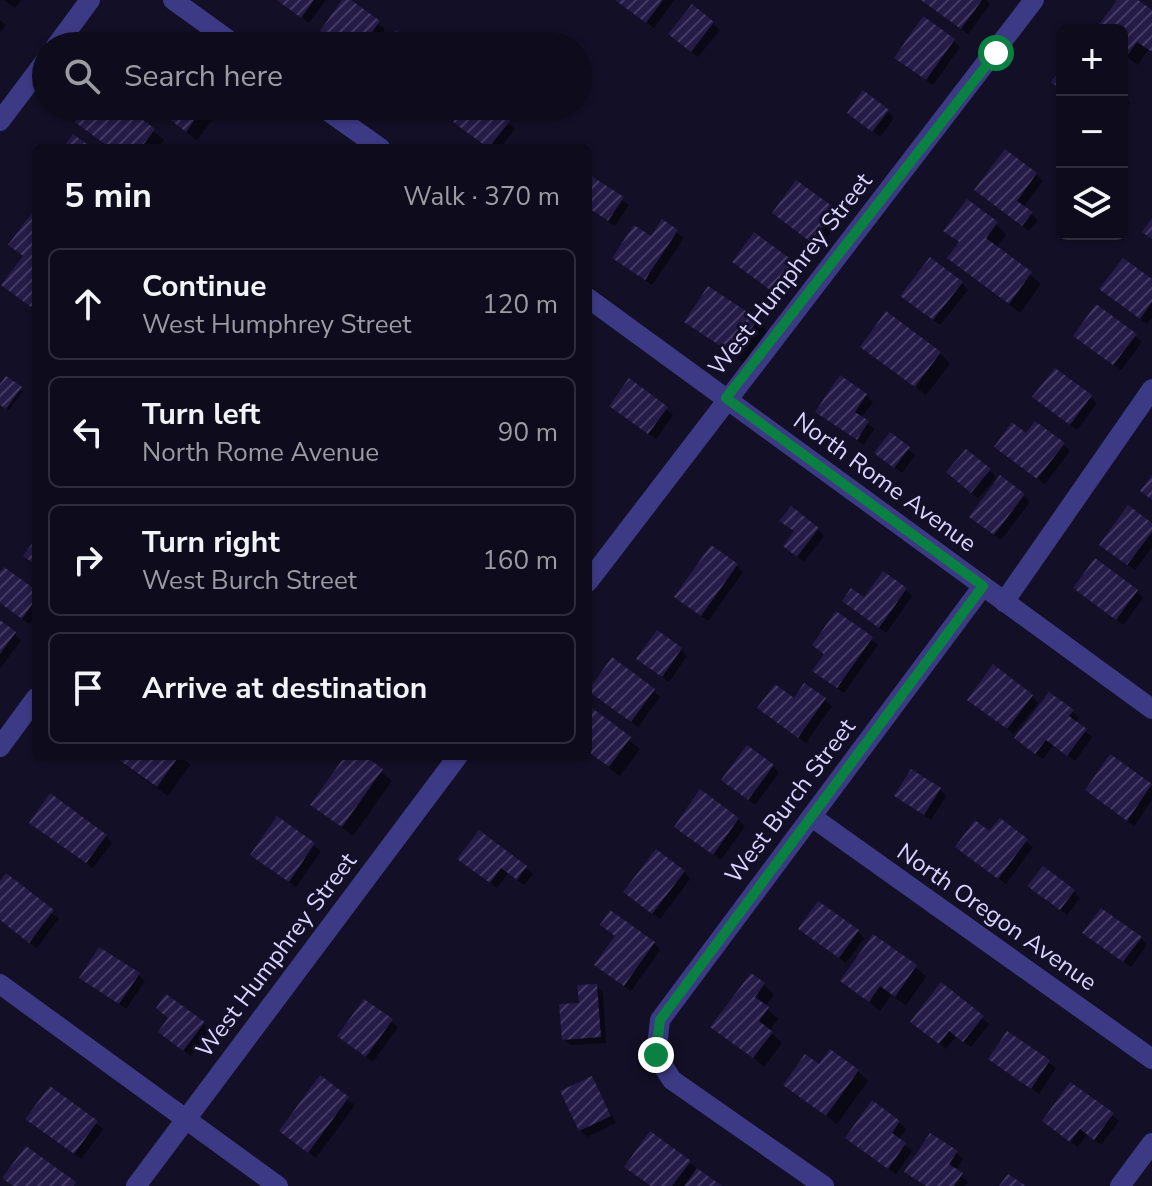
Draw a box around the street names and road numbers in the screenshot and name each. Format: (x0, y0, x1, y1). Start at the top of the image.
street label: West Humphrey Street (701, 166, 880, 382)
street label: North Rome Avenue (787, 405, 983, 559)
street label: West Burch Street (718, 712, 863, 890)
street label: North Oregon Avenue (891, 836, 1103, 998)
street label: West Humphrey Street (188, 846, 364, 1064)

